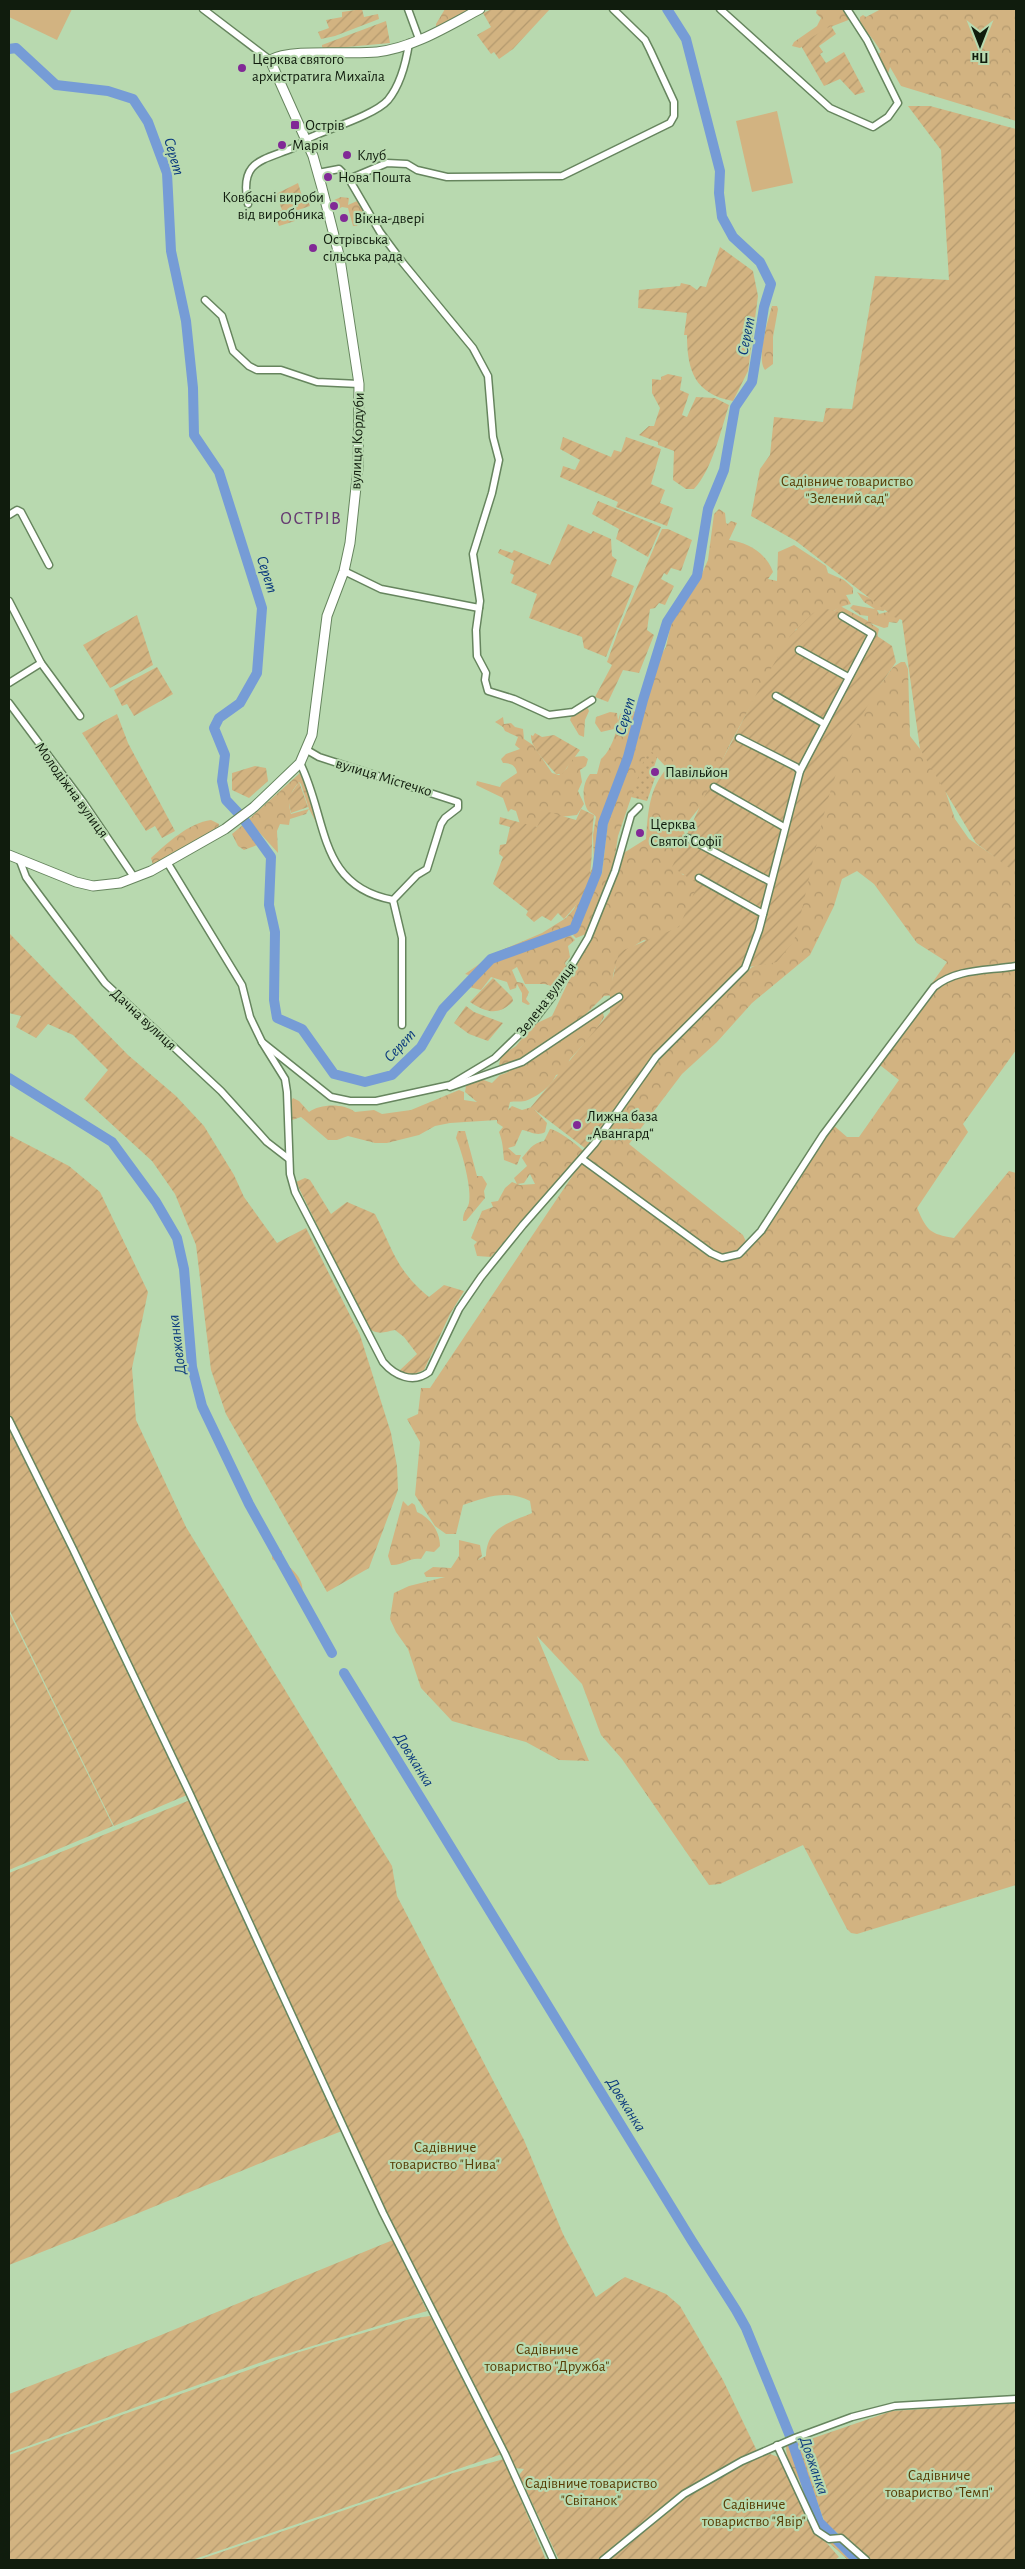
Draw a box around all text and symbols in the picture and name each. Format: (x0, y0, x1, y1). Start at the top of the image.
north arrow (955, 20, 1005, 70)
text: Пн (971, 50, 989, 64)
place label: Церква святого архистратига Михаїла (252, 52, 385, 84)
marker: Церква святого архистратига Михаїла (236, 62, 248, 74)
place label: Острів (305, 118, 345, 133)
marker: Острів (289, 119, 301, 131)
water label: Серет (160, 136, 187, 177)
place label: Марія (292, 138, 329, 153)
marker: Марія (276, 139, 288, 151)
place label: Клуб (357, 148, 386, 163)
marker: Клуб (341, 149, 353, 161)
place label: Нова Пошта (338, 170, 411, 185)
marker: Нова Пошта (322, 171, 334, 183)
place label: Ковбасні вироби від виробника (222, 190, 324, 222)
marker: Ковбасні вироби від виробника (328, 200, 340, 212)
place label: Вікна-двері (354, 211, 425, 226)
marker: Вікна-двері (338, 212, 350, 224)
place label: Острівська сільська рада (323, 232, 403, 264)
marker: Острівська сільська рада (307, 242, 319, 254)
water label: Серет (734, 316, 758, 357)
street label: вулиця Кордуби (348, 392, 367, 490)
park label: Садівниче товариство "Зелений сад" (781, 474, 913, 506)
district label: ОСТРІВ (280, 510, 342, 528)
water label: Серет (253, 554, 281, 595)
water label: Серет (612, 696, 639, 737)
street label: Молодіжна вулиця (32, 740, 111, 841)
street label: вулиця Містечко (334, 756, 434, 799)
place label: Павільйон (665, 765, 728, 780)
marker: Павільйон (649, 766, 661, 778)
place label: Церква Святої Софії (650, 817, 722, 849)
marker: Церква Святої Софії (634, 827, 646, 839)
street label: Зелена вулиця (514, 959, 579, 1039)
street label: Дачна вулиця (108, 985, 179, 1053)
water label: Серет (381, 1026, 419, 1066)
place label: Лижна база „Авангард“ (587, 1109, 658, 1141)
marker: Лижна база „Авангард“ (571, 1119, 583, 1131)
water label: Довжанка (165, 1314, 189, 1377)
water label: Довжанка (391, 1729, 437, 1790)
water label: Довжанка (603, 2074, 649, 2135)
park label: Садівниче товариство "Нива" (389, 2140, 500, 2172)
park label: Садівниче товариство "Дружба" (484, 2342, 609, 2374)
water label: Довжанка (796, 2433, 831, 2497)
park label: Садівниче товариство "Темп" (884, 2468, 993, 2500)
park label: Садівниче товариство "Світанок" (525, 2476, 657, 2508)
park label: Садівниче товариство "Явір" (701, 2497, 806, 2529)

